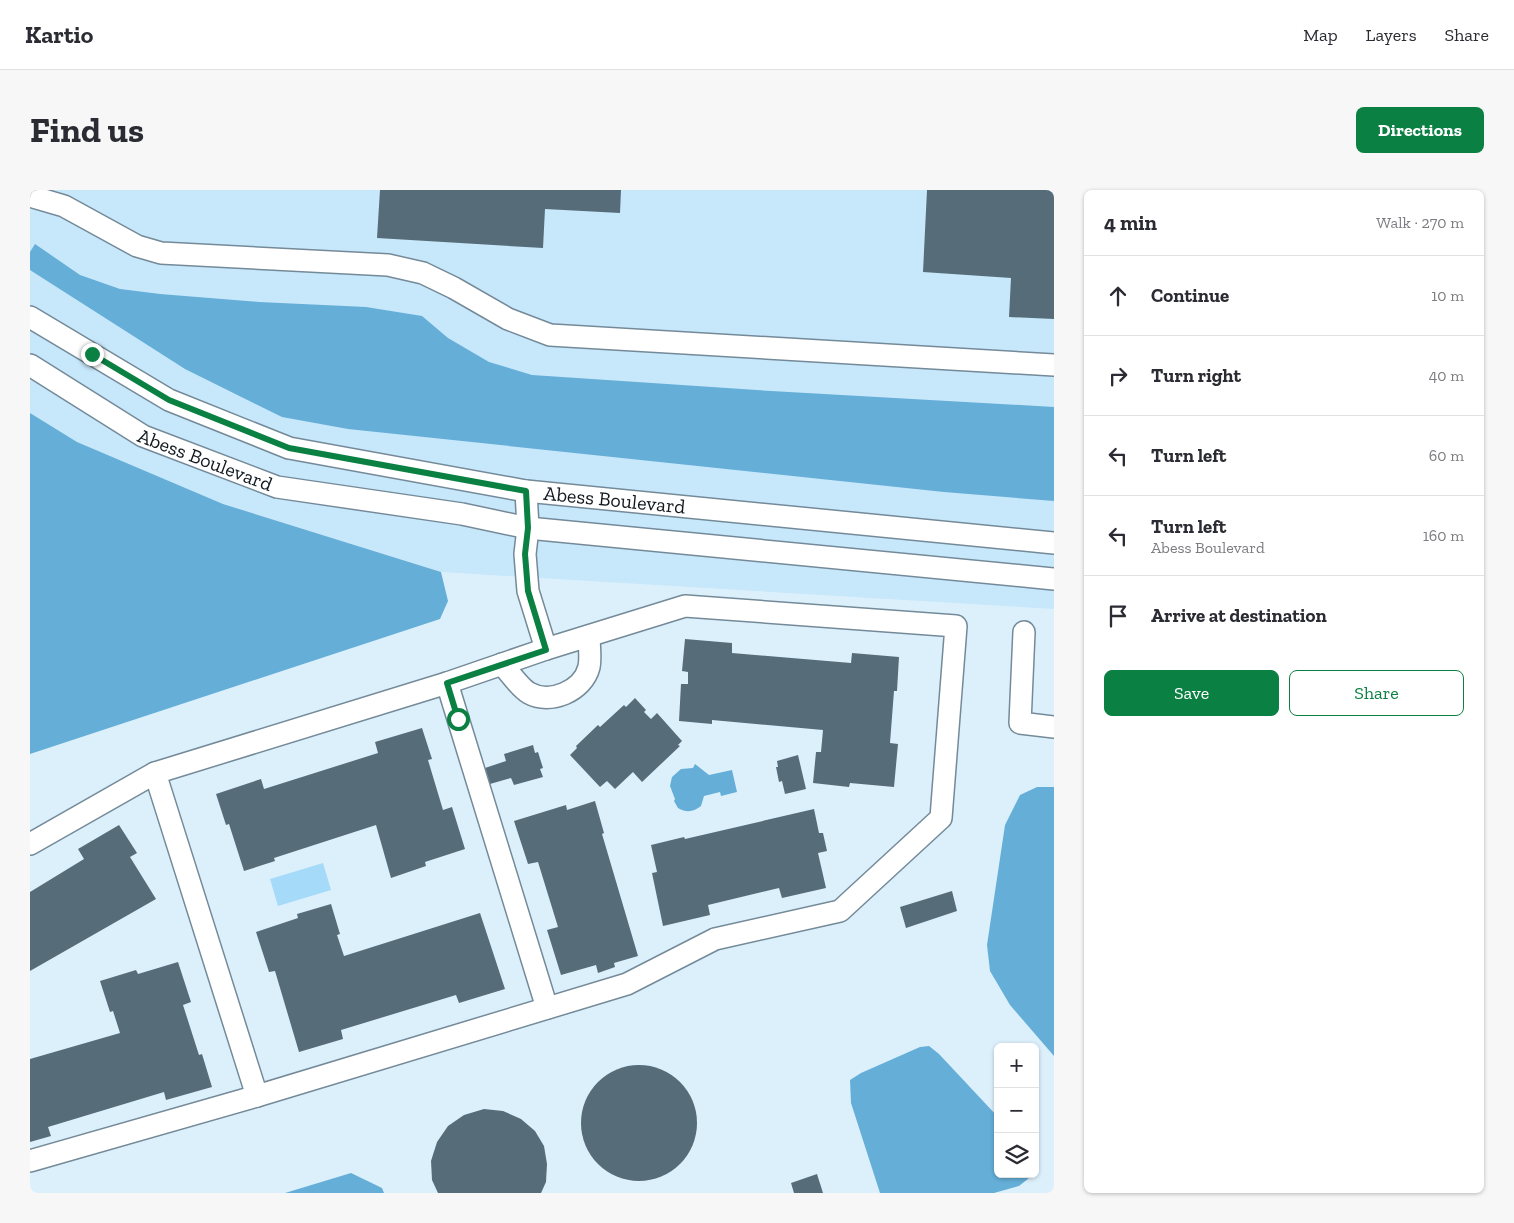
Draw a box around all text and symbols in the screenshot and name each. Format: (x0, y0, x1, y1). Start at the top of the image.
text: Kartio (25, 20, 93, 49)
text: Map (1303, 24, 1338, 46)
text: Layers (1366, 24, 1417, 46)
text: Share (1445, 24, 1489, 46)
button: Directions (1356, 107, 1484, 153)
text: Find us (30, 109, 144, 151)
text: 4 min (1104, 210, 1157, 235)
text: Walk · 270 m (1376, 213, 1464, 232)
icon: ahead (1104, 282, 1132, 310)
text: Continue (1151, 284, 1229, 307)
text: 10 m (1431, 286, 1464, 305)
route end (81, 343, 104, 366)
icon: right (1104, 362, 1132, 390)
text: Turn right (1151, 364, 1241, 387)
text: 40 m (1429, 366, 1464, 385)
street label: Abess Boulevard (134, 423, 276, 496)
icon: left (1104, 442, 1132, 470)
text: Turn left (1151, 444, 1226, 467)
text: 60 m (1429, 446, 1464, 465)
street label: Abess Boulevard (543, 481, 687, 519)
text: Turn left (1151, 515, 1226, 538)
icon: left (1104, 522, 1132, 550)
text: 160 m (1423, 526, 1464, 545)
text: Abess Boulevard (1151, 538, 1265, 557)
icon: arrive (1104, 602, 1132, 630)
text: Arrive at destination (1151, 604, 1327, 627)
button: Save (1104, 670, 1279, 716)
button: Share (1289, 670, 1464, 716)
route start (447, 708, 470, 731)
map controls (994, 1043, 1039, 1178)
button: + (994, 1043, 1039, 1088)
button: − (994, 1088, 1039, 1133)
button: layers (994, 1133, 1039, 1178)

